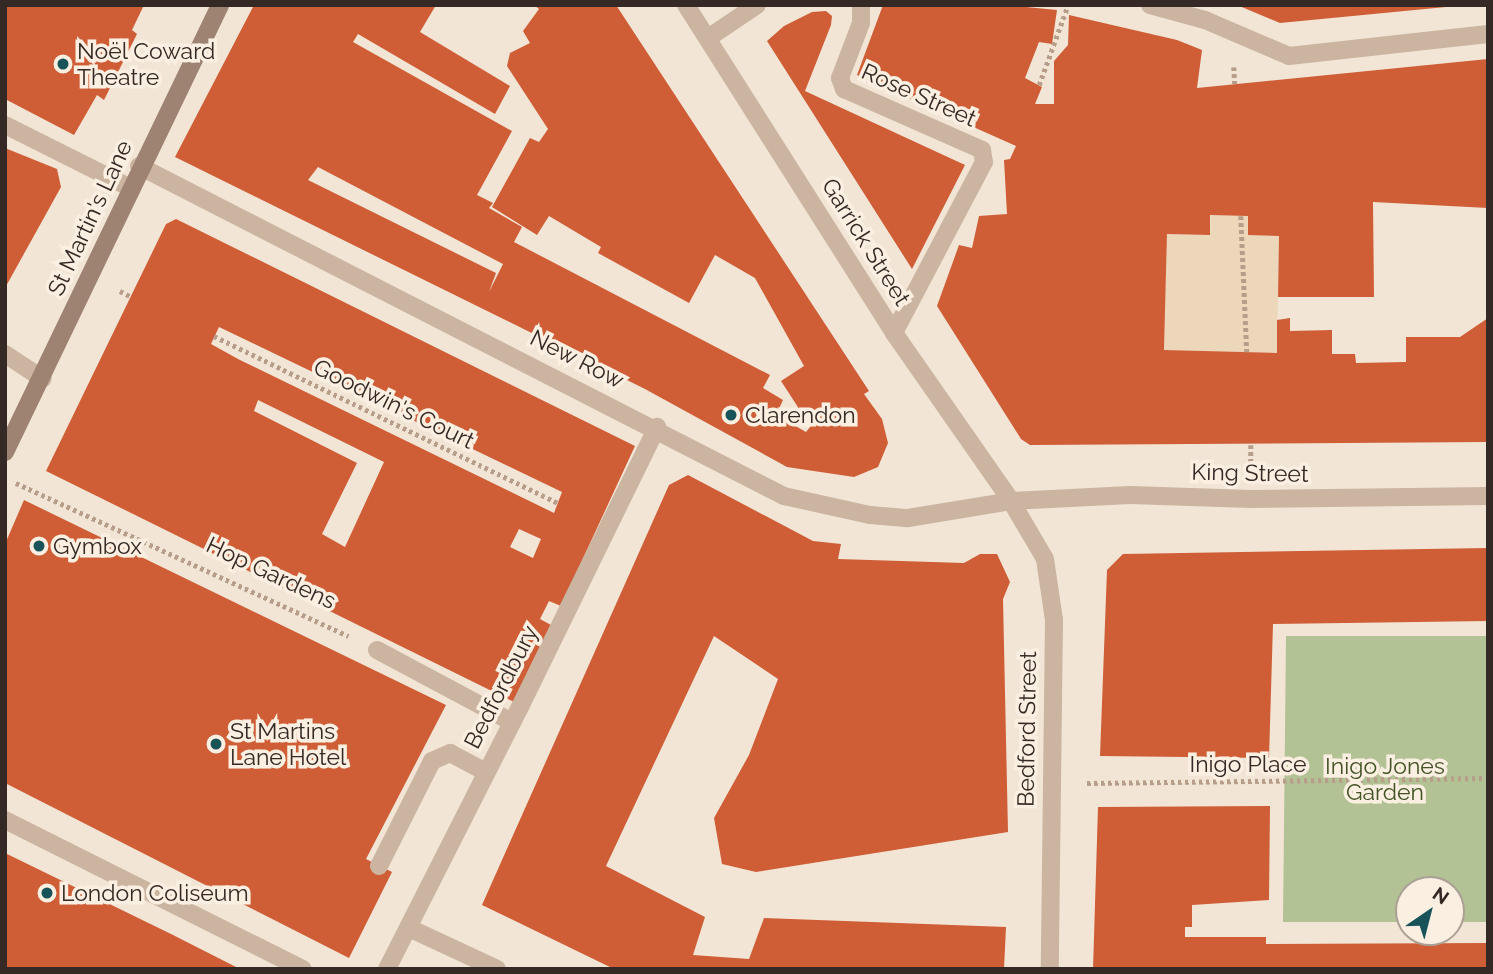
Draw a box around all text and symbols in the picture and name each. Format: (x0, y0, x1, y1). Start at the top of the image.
place label: Noël Coward Theatre (77, 37, 216, 91)
marker: Noël Coward Theatre (55, 56, 71, 72)
street label: Rose Street (857, 57, 981, 133)
street label: St Martin's Lane (42, 136, 138, 300)
street label: Garrick Street (816, 173, 916, 311)
street label: New Row (525, 324, 629, 394)
street label: Goodwin's Court (309, 353, 479, 455)
place label: Clarendon (745, 401, 856, 429)
marker: Clarendon (723, 407, 739, 423)
street label: King Street (1191, 458, 1309, 488)
street label: Hop Gardens (202, 531, 340, 615)
place label: Gymbox (53, 532, 142, 560)
marker: Gymbox (31, 538, 47, 554)
street label: Bedfordbury (458, 621, 544, 753)
street label: Bedford Street (1012, 651, 1042, 807)
place label: St Martins Lane Hotel (230, 717, 346, 771)
marker: St Martins Lane Hotel (208, 736, 224, 752)
street label: Inigo Place (1189, 750, 1307, 778)
park label: Inigo Jones Garden (1325, 752, 1445, 806)
north arrow (1395, 876, 1465, 946)
place label: London Coliseum (61, 879, 249, 907)
text: N (1429, 882, 1453, 909)
marker: London Coliseum (39, 885, 55, 901)

